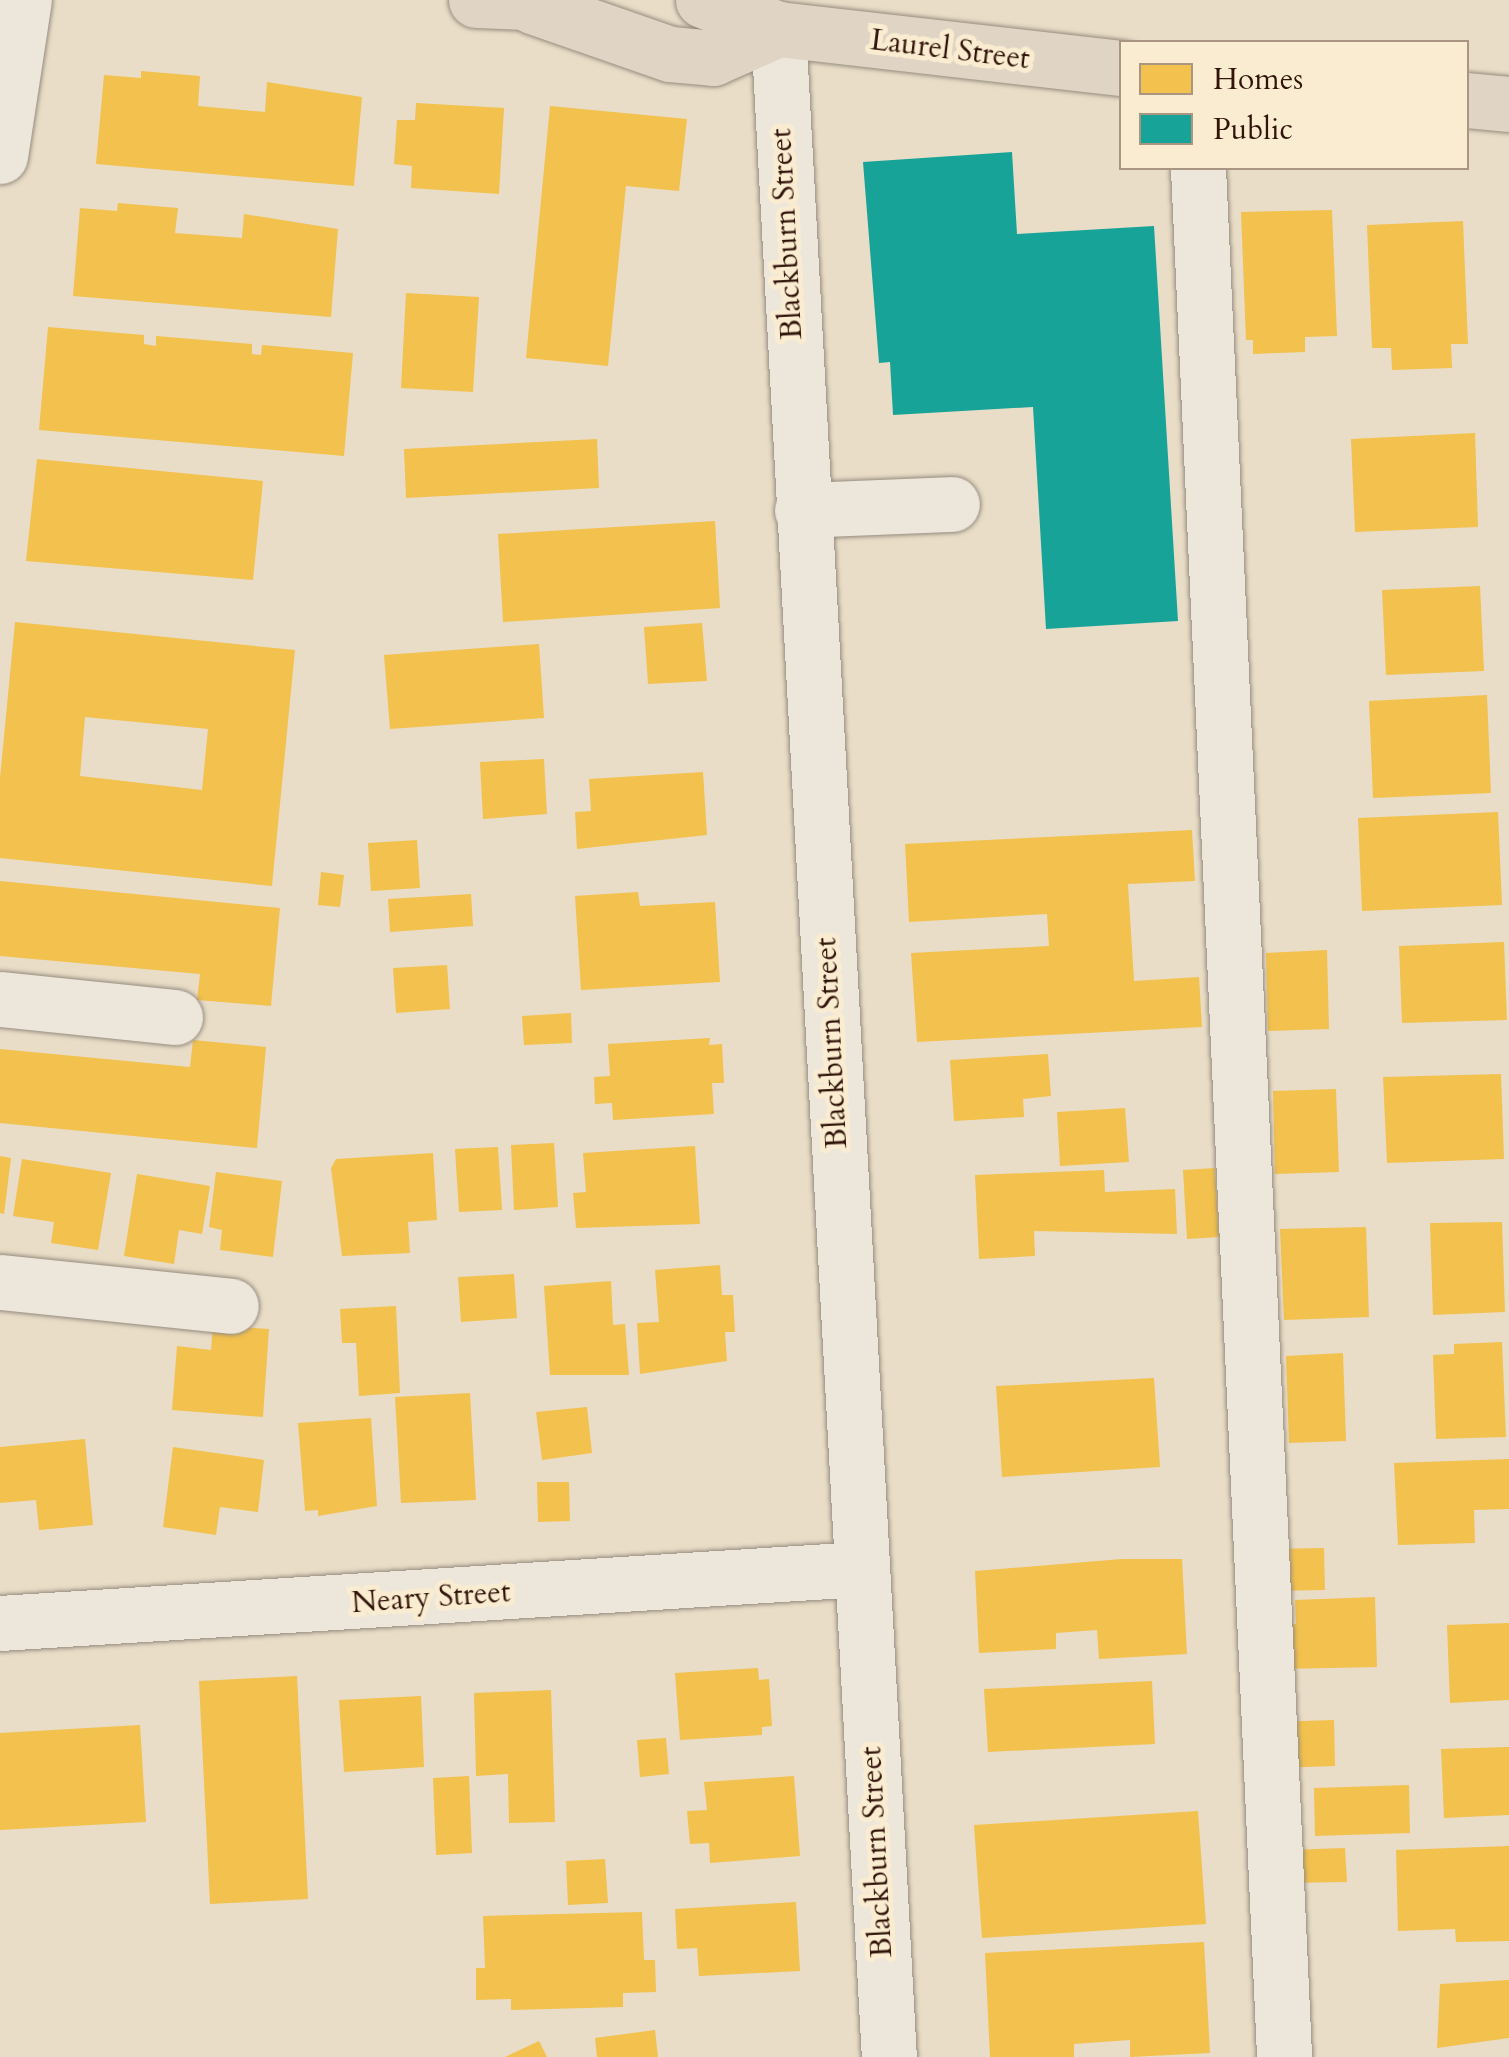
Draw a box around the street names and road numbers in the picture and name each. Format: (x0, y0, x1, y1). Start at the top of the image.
street label: Laurel Street (868, 22, 1032, 78)
street label: Blackburn Street (763, 127, 811, 341)
street label: Blackburn Street (808, 936, 856, 1150)
street label: Neary Street (350, 1574, 512, 1622)
street label: Blackburn Street (853, 1745, 901, 1959)

